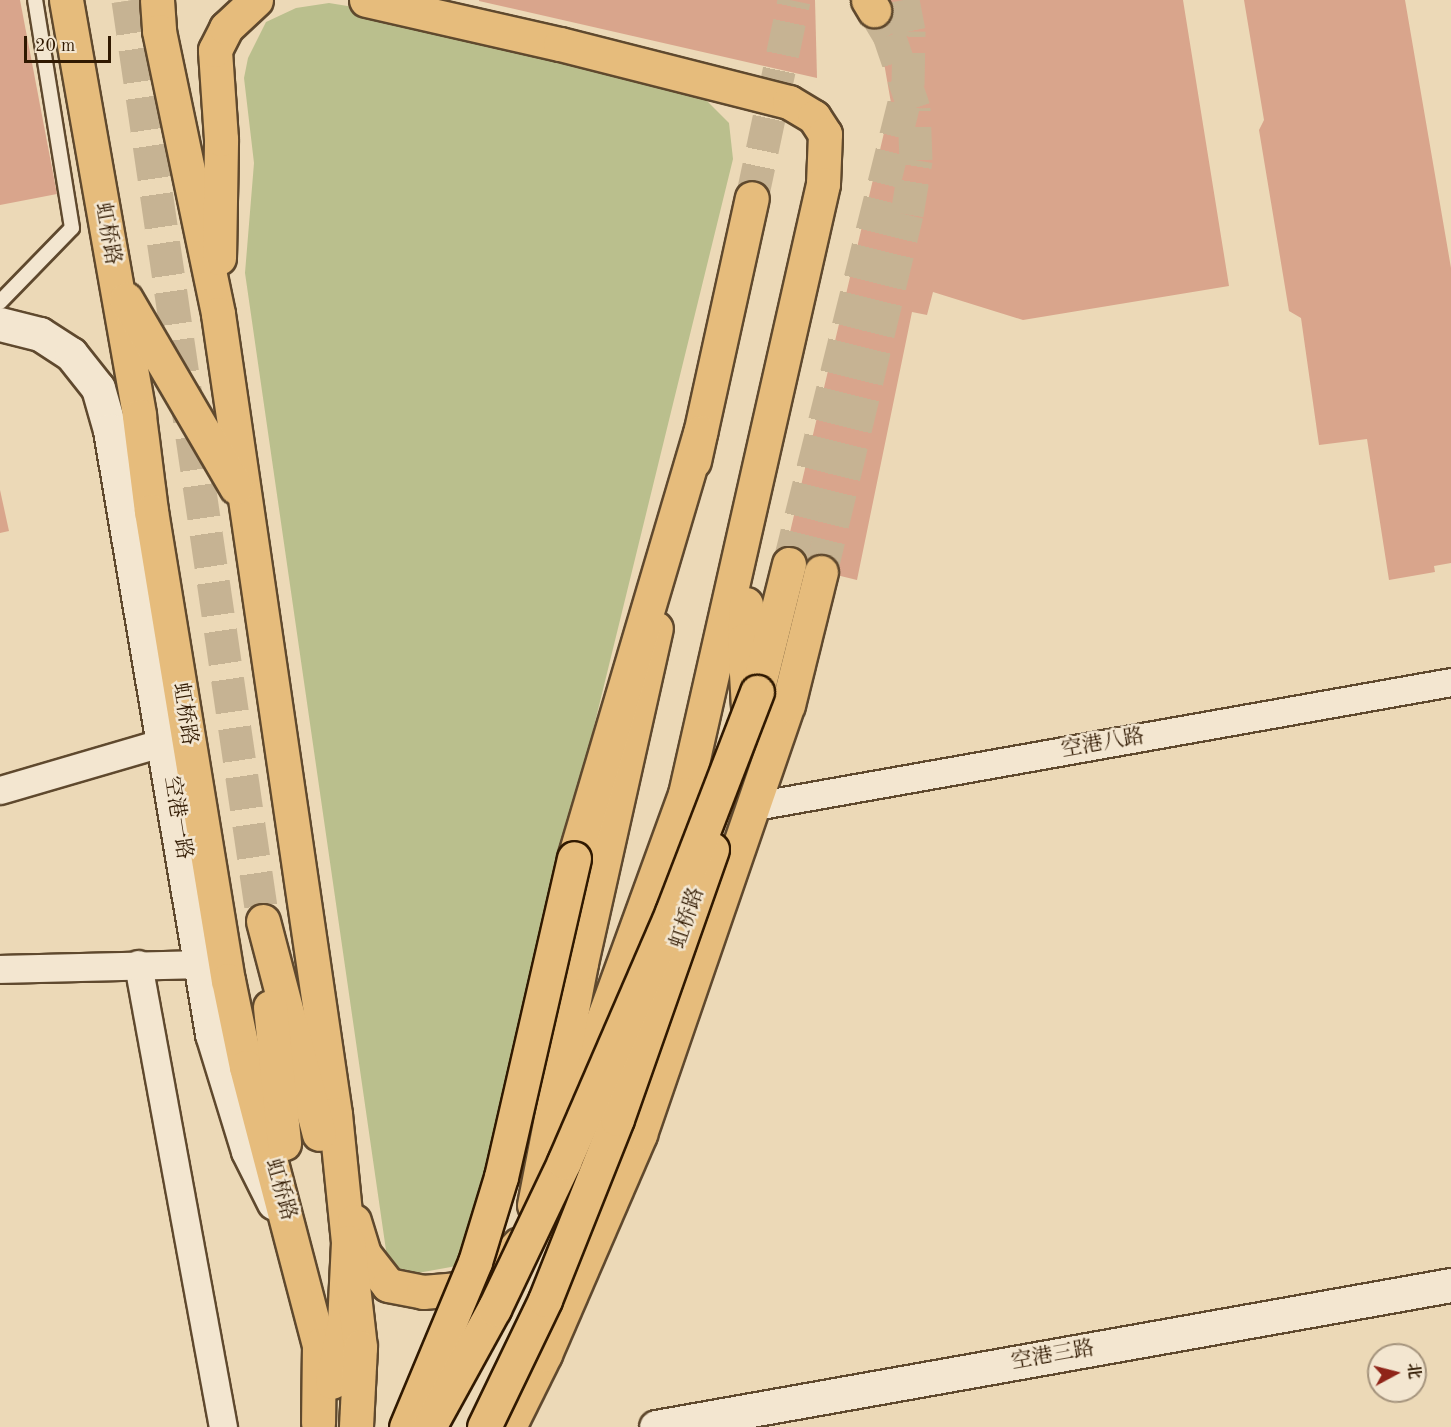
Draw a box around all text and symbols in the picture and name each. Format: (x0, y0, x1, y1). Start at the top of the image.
scale bar (27, 24, 114, 62)
text: 20 m (35, 37, 75, 55)
street label: 虹桥路 (89, 201, 125, 267)
street label: 虹桥路 (167, 681, 201, 747)
street label: 空港八路 (1059, 724, 1147, 764)
street label: 空港一路 (158, 775, 196, 861)
street label: 虹桥路 (666, 884, 710, 952)
street label: 虹桥路 (259, 1156, 301, 1224)
street label: 空港三路 (1009, 1336, 1097, 1376)
north arrow (1367, 1343, 1427, 1403)
text: 北 (1404, 1362, 1422, 1380)

